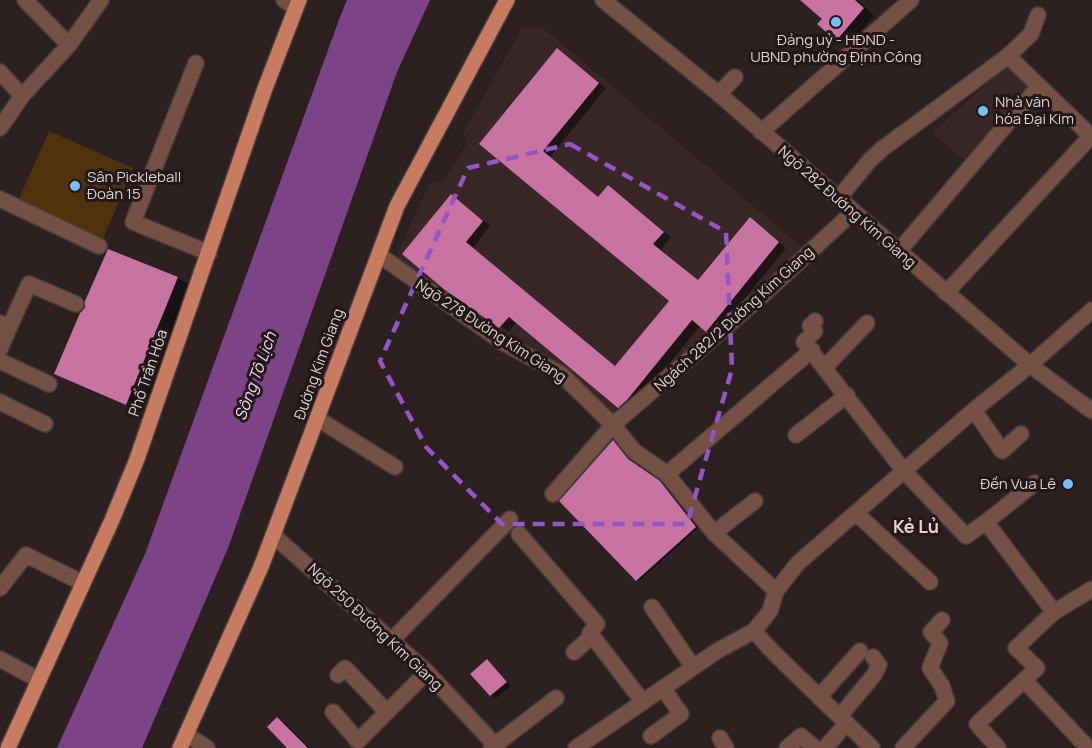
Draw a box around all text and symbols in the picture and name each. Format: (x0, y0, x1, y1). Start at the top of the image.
marker: Đảng uỷ - HĐND - UBND phường Định Công (829, 15, 843, 29)
place label: Đảng uỷ - HĐND - UBND phường Định Công (750, 29, 922, 67)
place label: Nhà văn hóa Đại Kim (995, 91, 1074, 129)
marker: Nhà văn hóa Đại Kim (976, 104, 990, 118)
street label: Ngõ 282 Đường Kim Giang (774, 141, 921, 273)
place label: Sân Pickleball Đoàn 15 (87, 166, 181, 204)
marker: Sân Pickleball Đoàn 15 (68, 179, 82, 193)
street label: Ngách 282/2 Đường Kim Giang (649, 241, 818, 396)
street label: Ngõ 278 Đường Kim Giang (412, 274, 571, 387)
street label: Đường Kim Giang (289, 305, 348, 422)
street label: Phố Trần Hòa (123, 326, 172, 419)
water label: Sông Tô Lịch (229, 328, 281, 423)
place label: Đền Vua Lê (980, 473, 1056, 494)
marker: Đền Vua Lê (1061, 477, 1075, 491)
district label: Kẻ Lủ (893, 514, 939, 538)
street label: Ngõ 250 Đường Kim Giang (303, 558, 447, 695)

